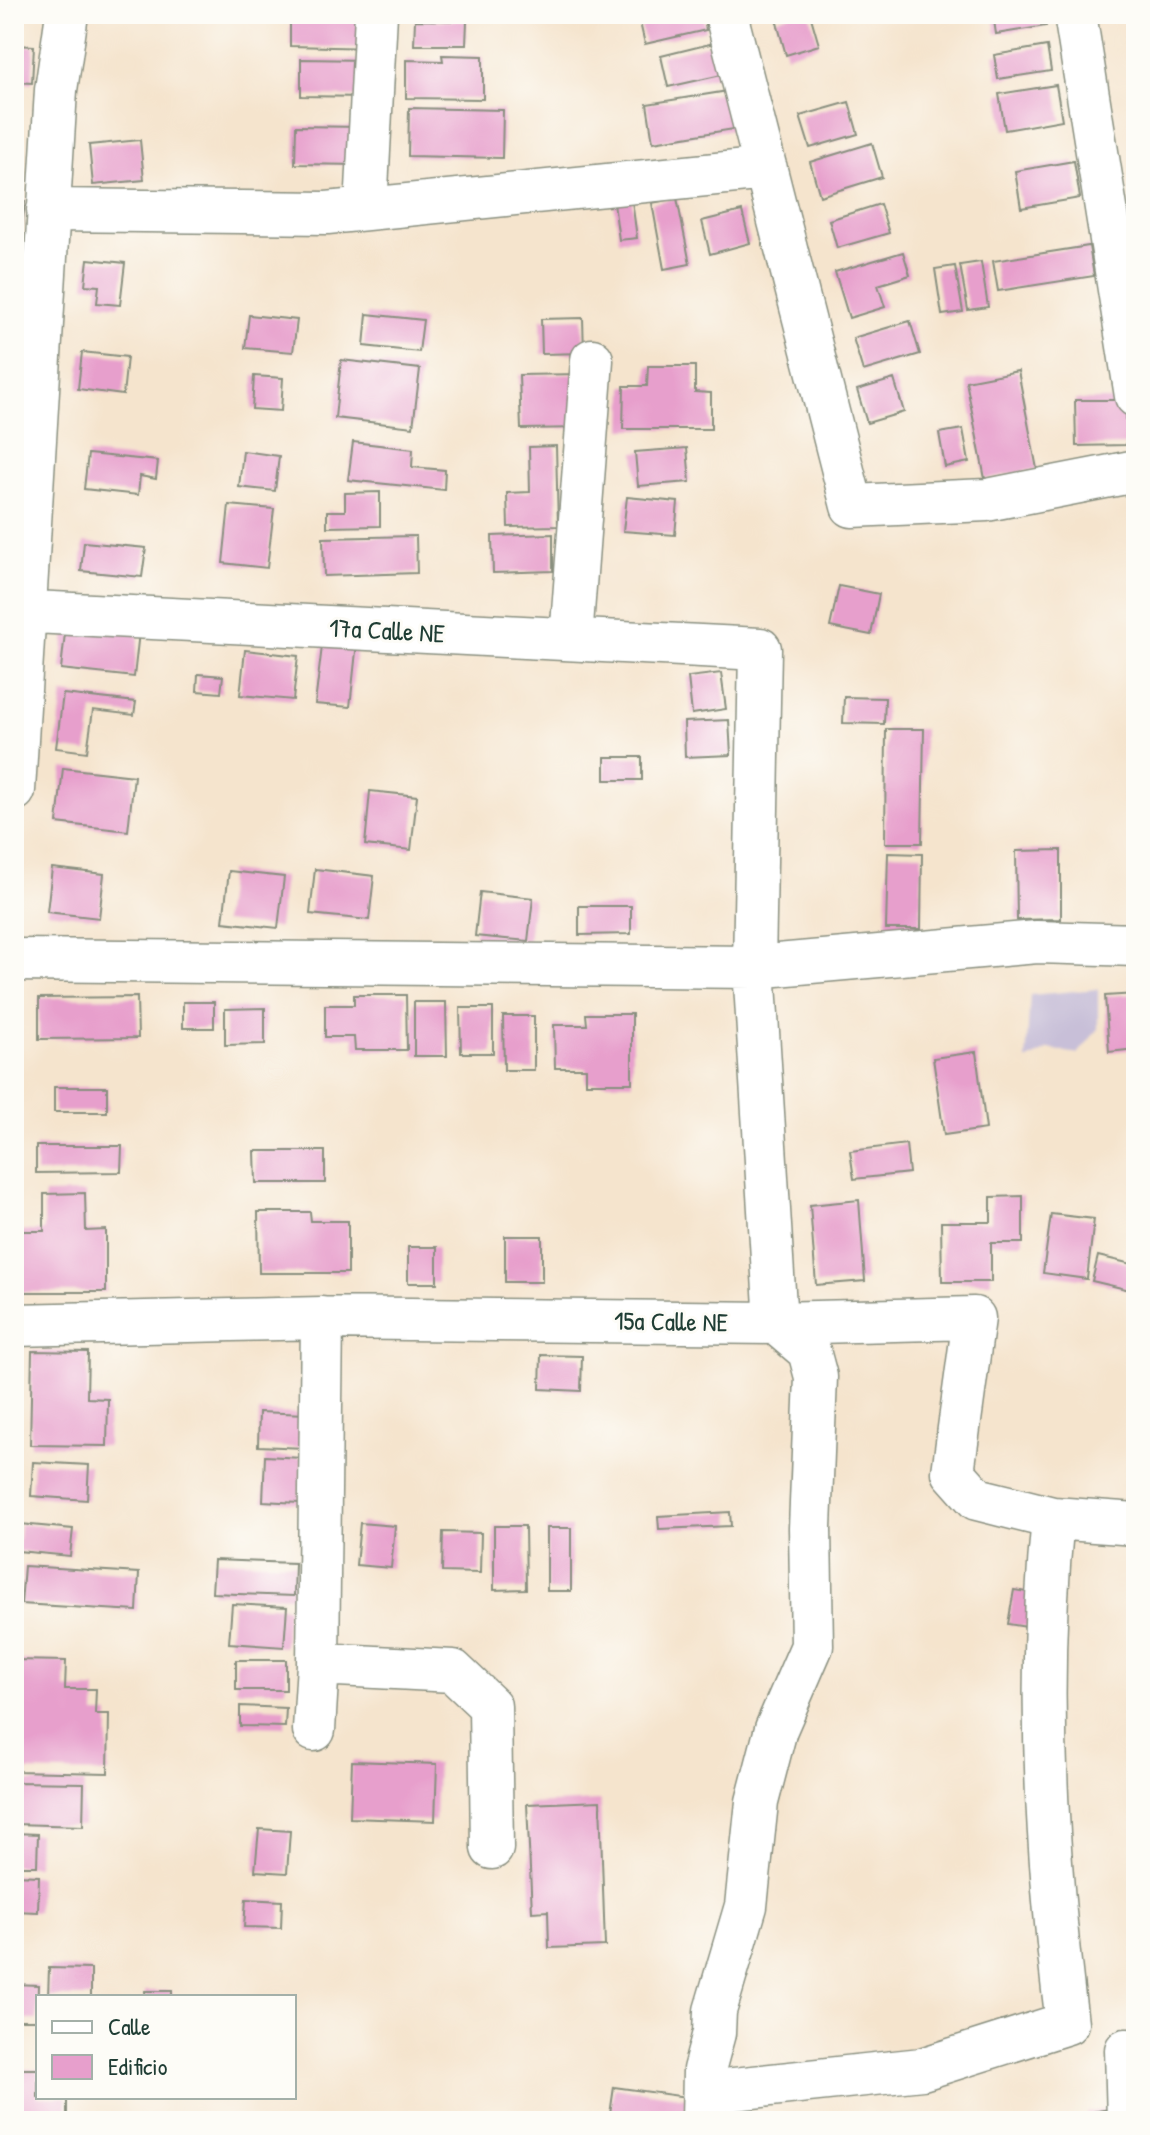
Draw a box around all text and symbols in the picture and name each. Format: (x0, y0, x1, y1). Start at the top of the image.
street label: 17a Calle NE (328, 609, 446, 651)
street label: 15a Calle NE (614, 1303, 729, 1340)
legend (36, 1995, 296, 2099)
text: Calle (108, 2010, 151, 2042)
text: Edificio (108, 2050, 168, 2082)

